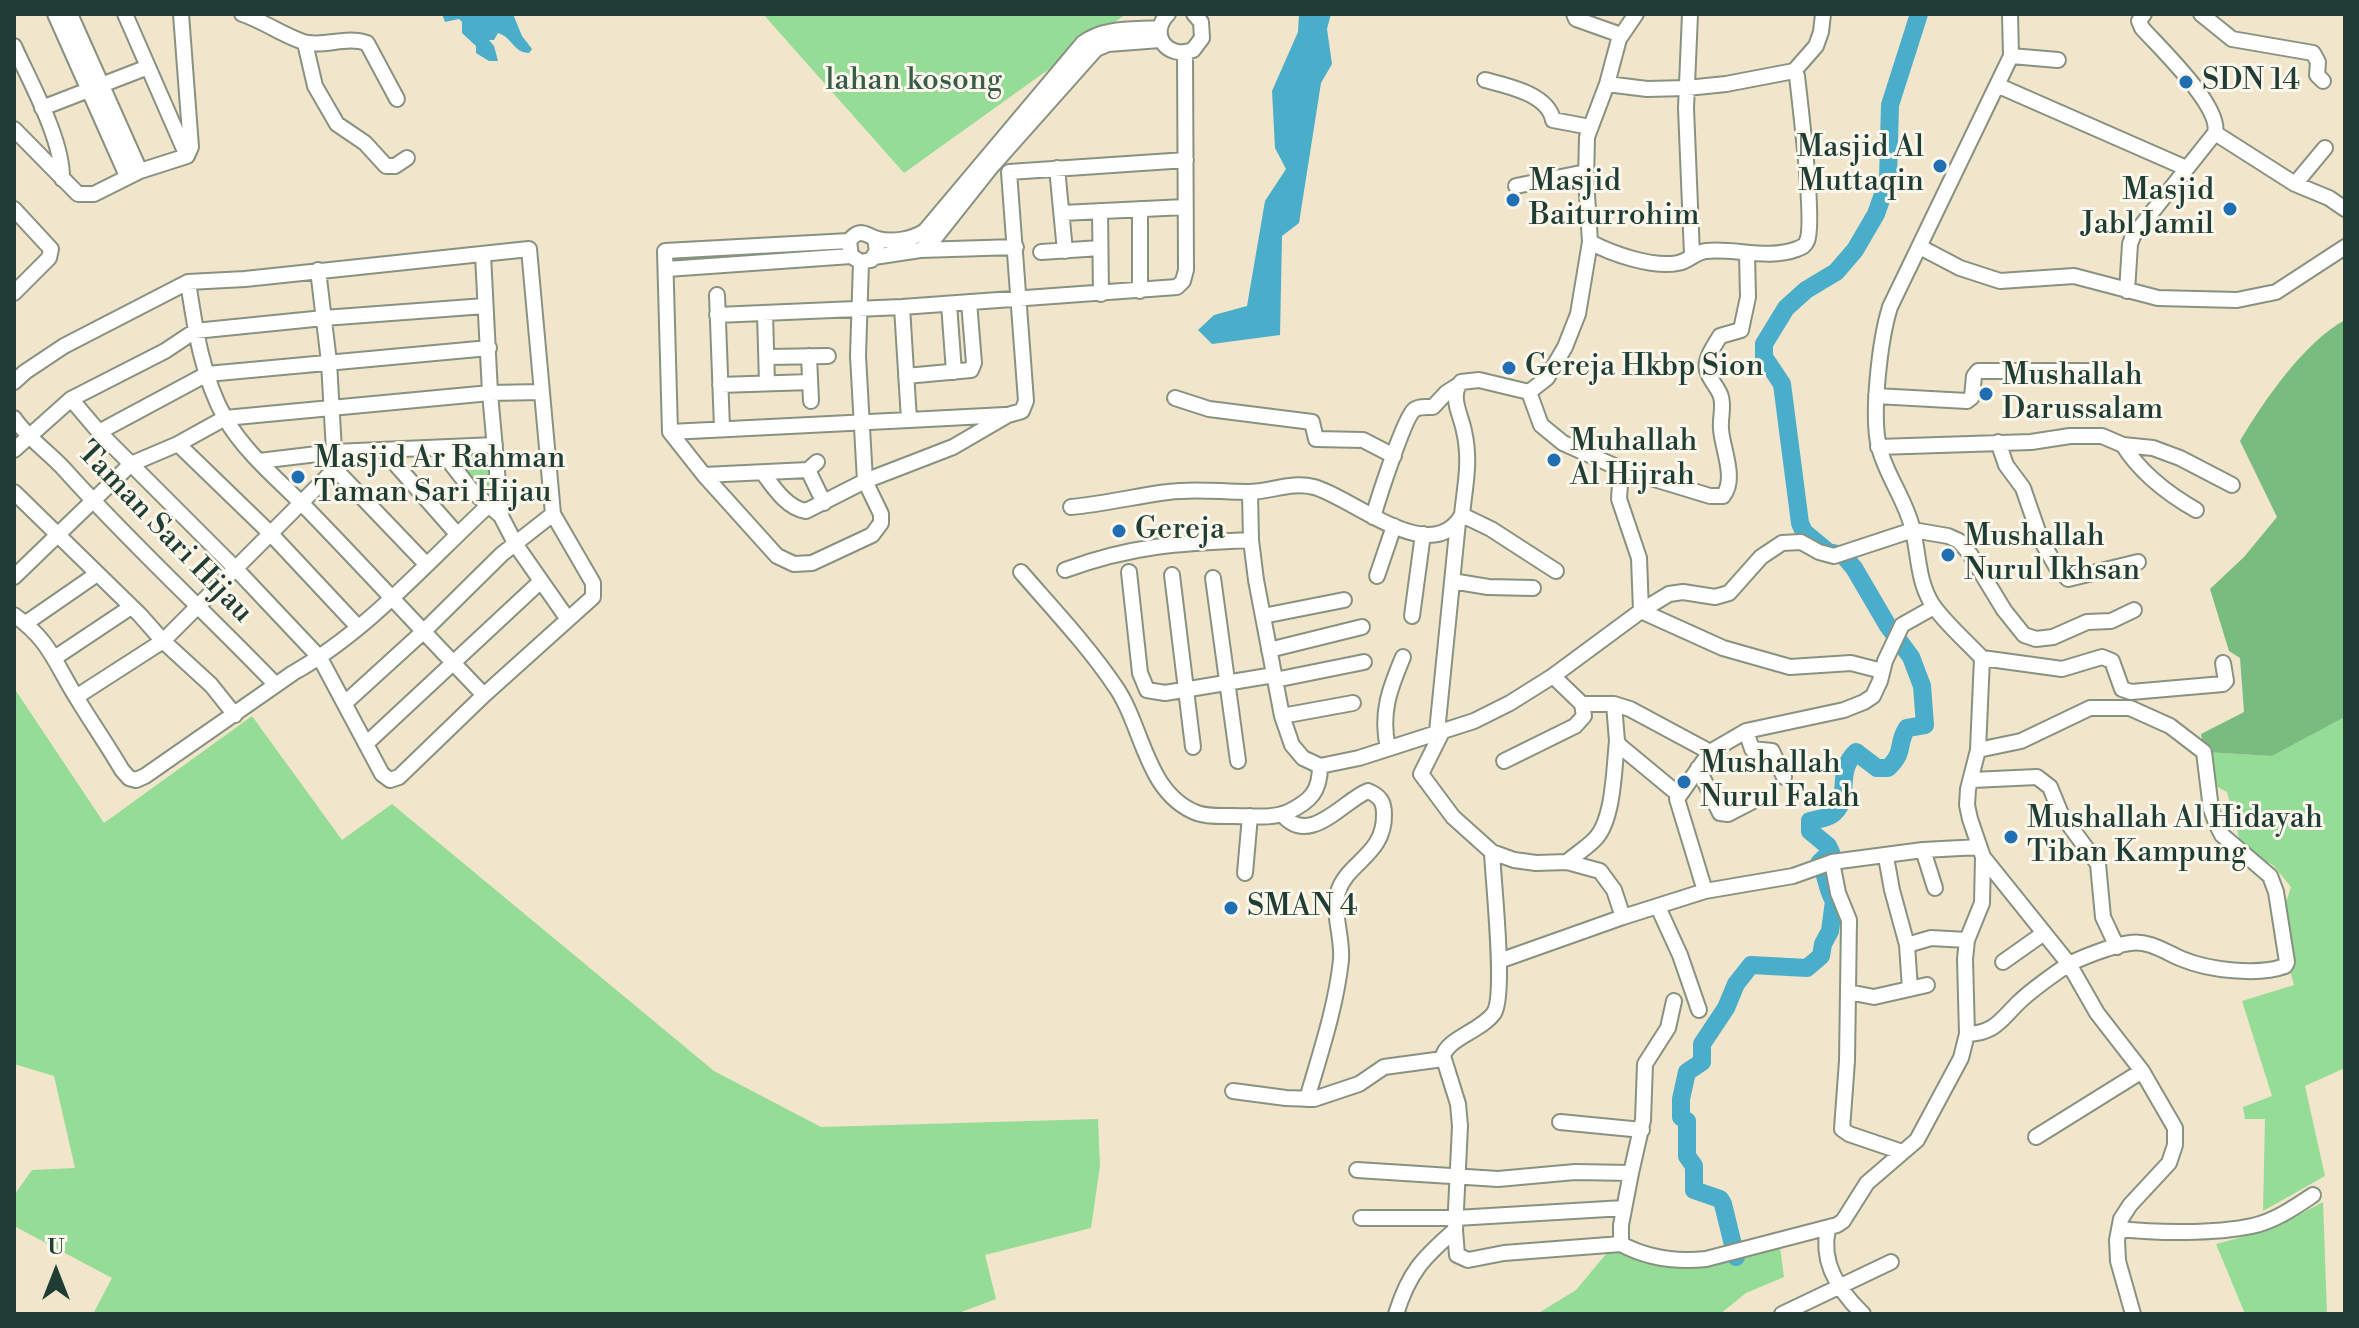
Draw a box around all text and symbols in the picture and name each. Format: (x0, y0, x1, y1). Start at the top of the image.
park label: lahan kosong (826, 64, 1002, 100)
place label: SDN 14 (2202, 64, 2300, 100)
marker: SDN 14 (2177, 73, 2195, 91)
place label: Masjid Al Muttaqin (1797, 131, 1924, 202)
marker: Masjid Al Muttaqin (1931, 157, 1949, 175)
place label: Masjid Baiturrohim (1529, 165, 1700, 236)
place label: Masjid Jabl Jamil (2081, 174, 2214, 244)
marker: Masjid Baiturrohim (1504, 191, 1522, 209)
marker: Masjid Jabl Jamil (2221, 200, 2239, 218)
place label: Gereja Hkbp Sion (1525, 350, 1764, 386)
marker: Gereja Hkbp Sion (1500, 359, 1518, 377)
place label: Mushallah Darussalam (2002, 359, 2163, 430)
marker: Mushallah Darussalam (1977, 385, 1995, 403)
place label: Muhallah Al Hijrah (1570, 425, 1697, 496)
street label: Taman Sari Hijau (69, 435, 259, 631)
place label: Masjid Ar Rahman Taman Sari Hijau (314, 442, 565, 512)
marker: Muhallah Al Hijrah (1545, 451, 1563, 469)
marker: Masjid Ar Rahman Taman Sari Hijau (289, 468, 307, 486)
place label: Gereja (1135, 513, 1225, 549)
place label: Mushallah Nurul Ikhsan (1964, 520, 2140, 590)
marker: Gereja (1110, 522, 1128, 540)
marker: Mushallah Nurul Ikhsan (1939, 546, 1957, 564)
place label: Mushallah Nurul Falah (1700, 747, 1860, 818)
marker: Mushallah Nurul Falah (1675, 773, 1693, 791)
place label: Mushallah Al Hidayah Tiban Kampung (2027, 802, 2323, 872)
marker: Mushallah Al Hidayah Tiban Kampung (2002, 828, 2020, 846)
place label: SMAN 4 (1247, 890, 1358, 926)
marker: SMAN 4 (1222, 899, 1240, 917)
north arrow (16, 1232, 96, 1312)
text: U (47, 1234, 65, 1261)

